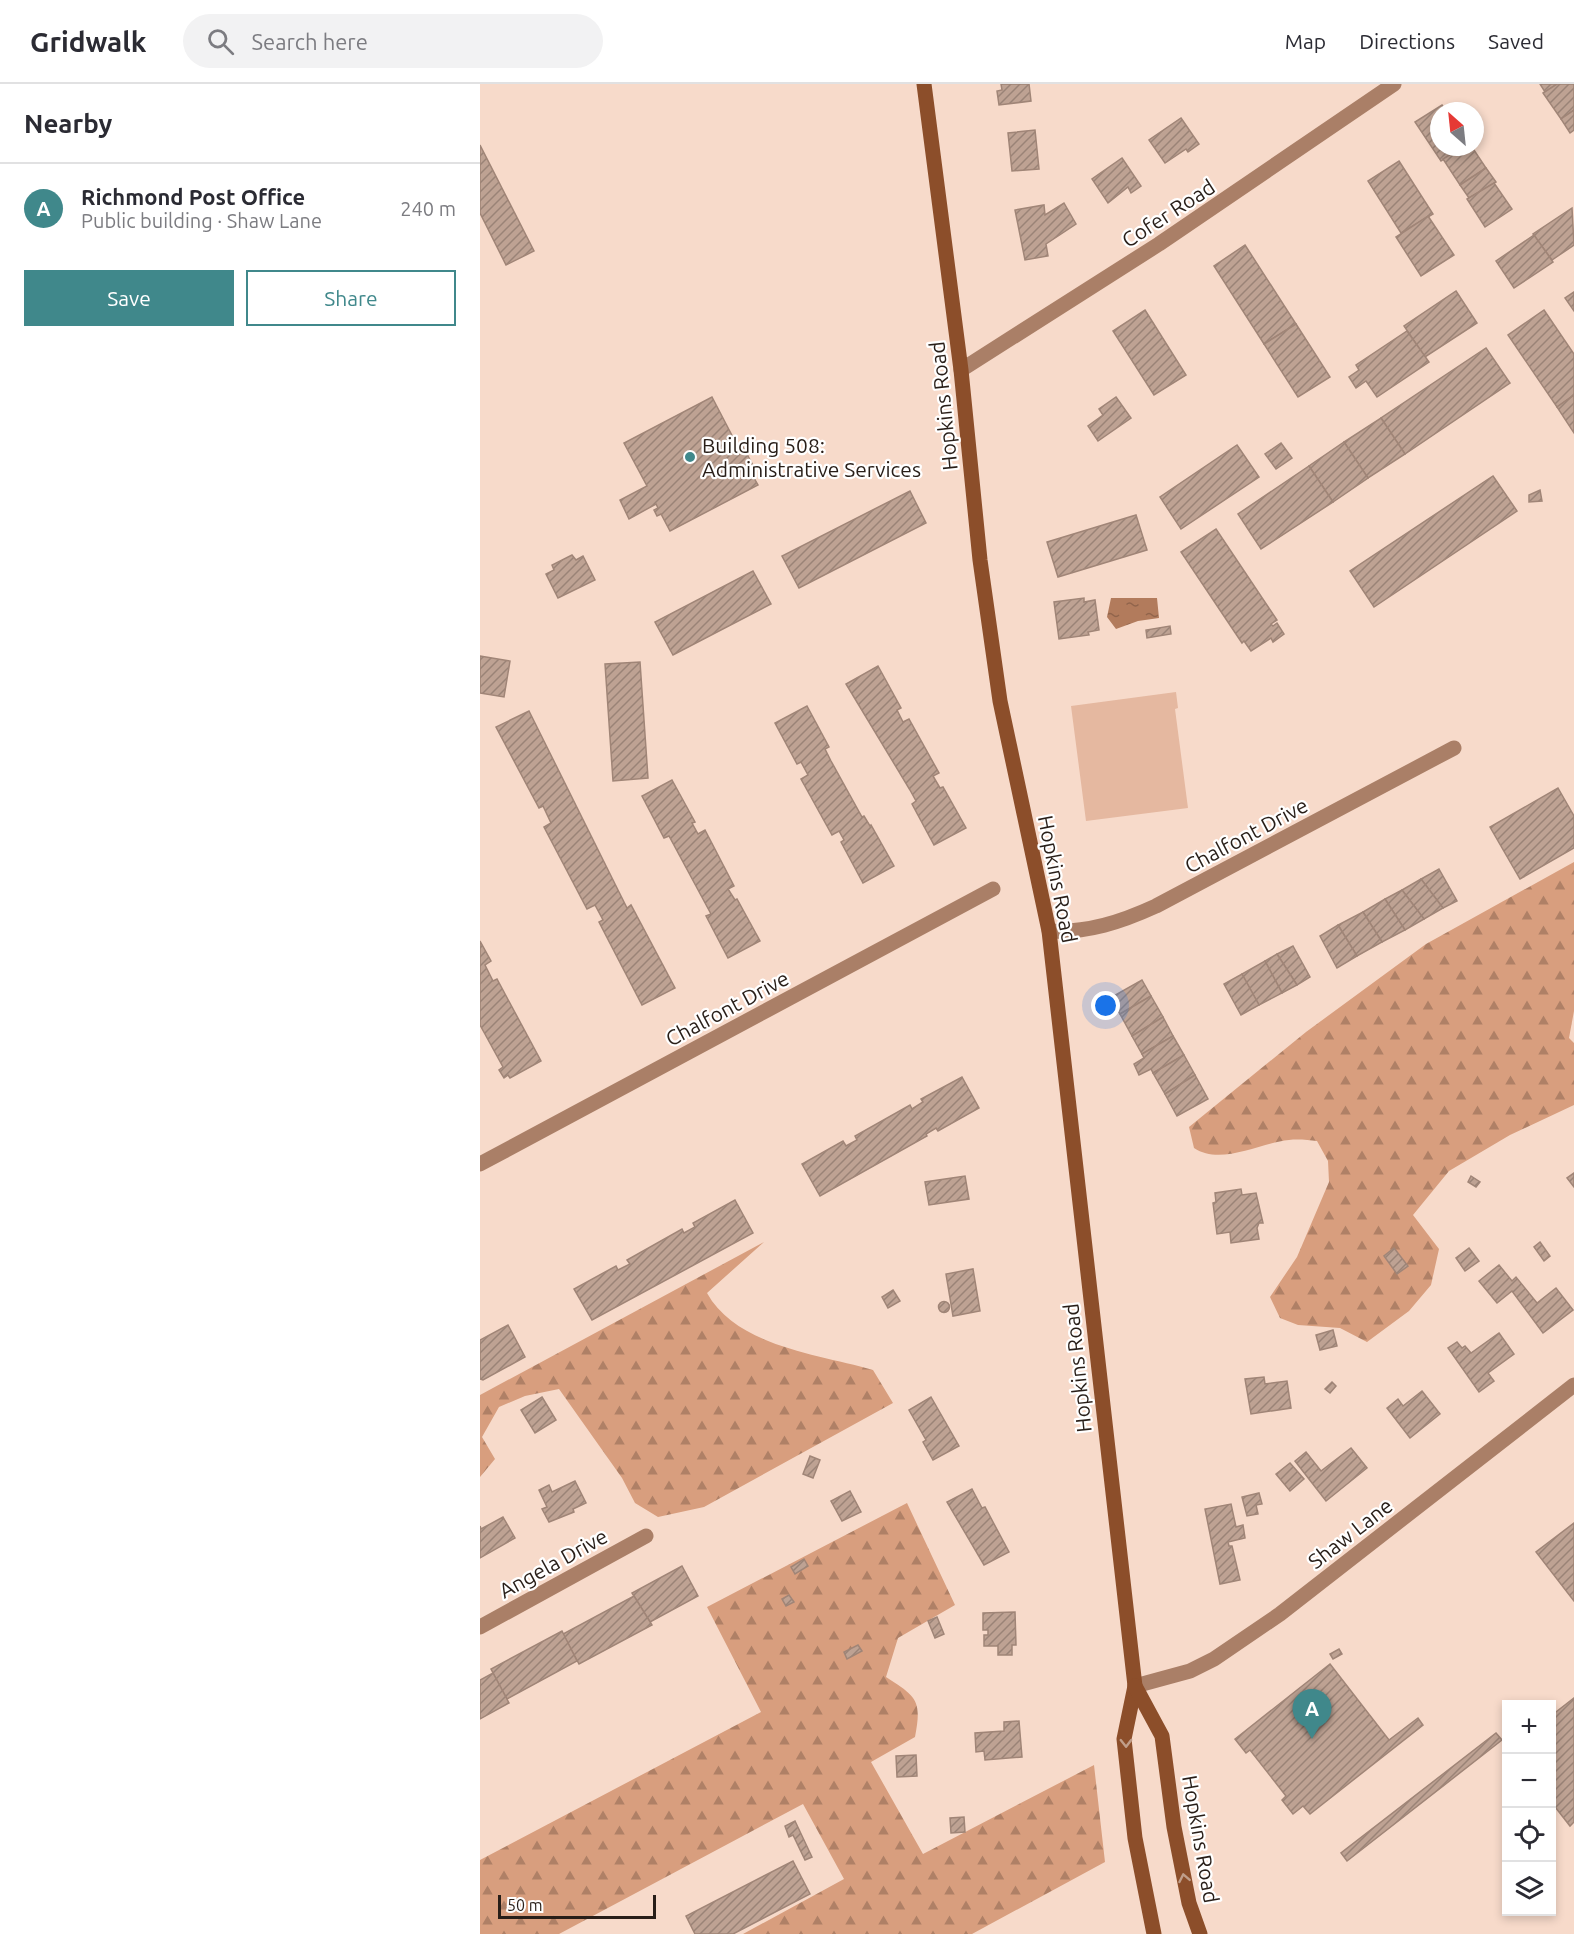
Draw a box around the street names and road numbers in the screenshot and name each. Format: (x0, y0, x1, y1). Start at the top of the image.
street label: Cofer Road (1117, 174, 1219, 252)
street label: Hopkins Road (924, 340, 962, 472)
street label: Chalfont Drive (1180, 792, 1312, 878)
street label: Hopkins Road (1034, 813, 1082, 945)
street label: Chalfont Drive (661, 965, 793, 1051)
street label: Hopkins Road (1058, 1302, 1096, 1434)
street label: Shaw Lane (1303, 1493, 1397, 1573)
street label: Angela Drive (495, 1523, 611, 1603)
street label: Hopkins Road (1178, 1773, 1224, 1905)

